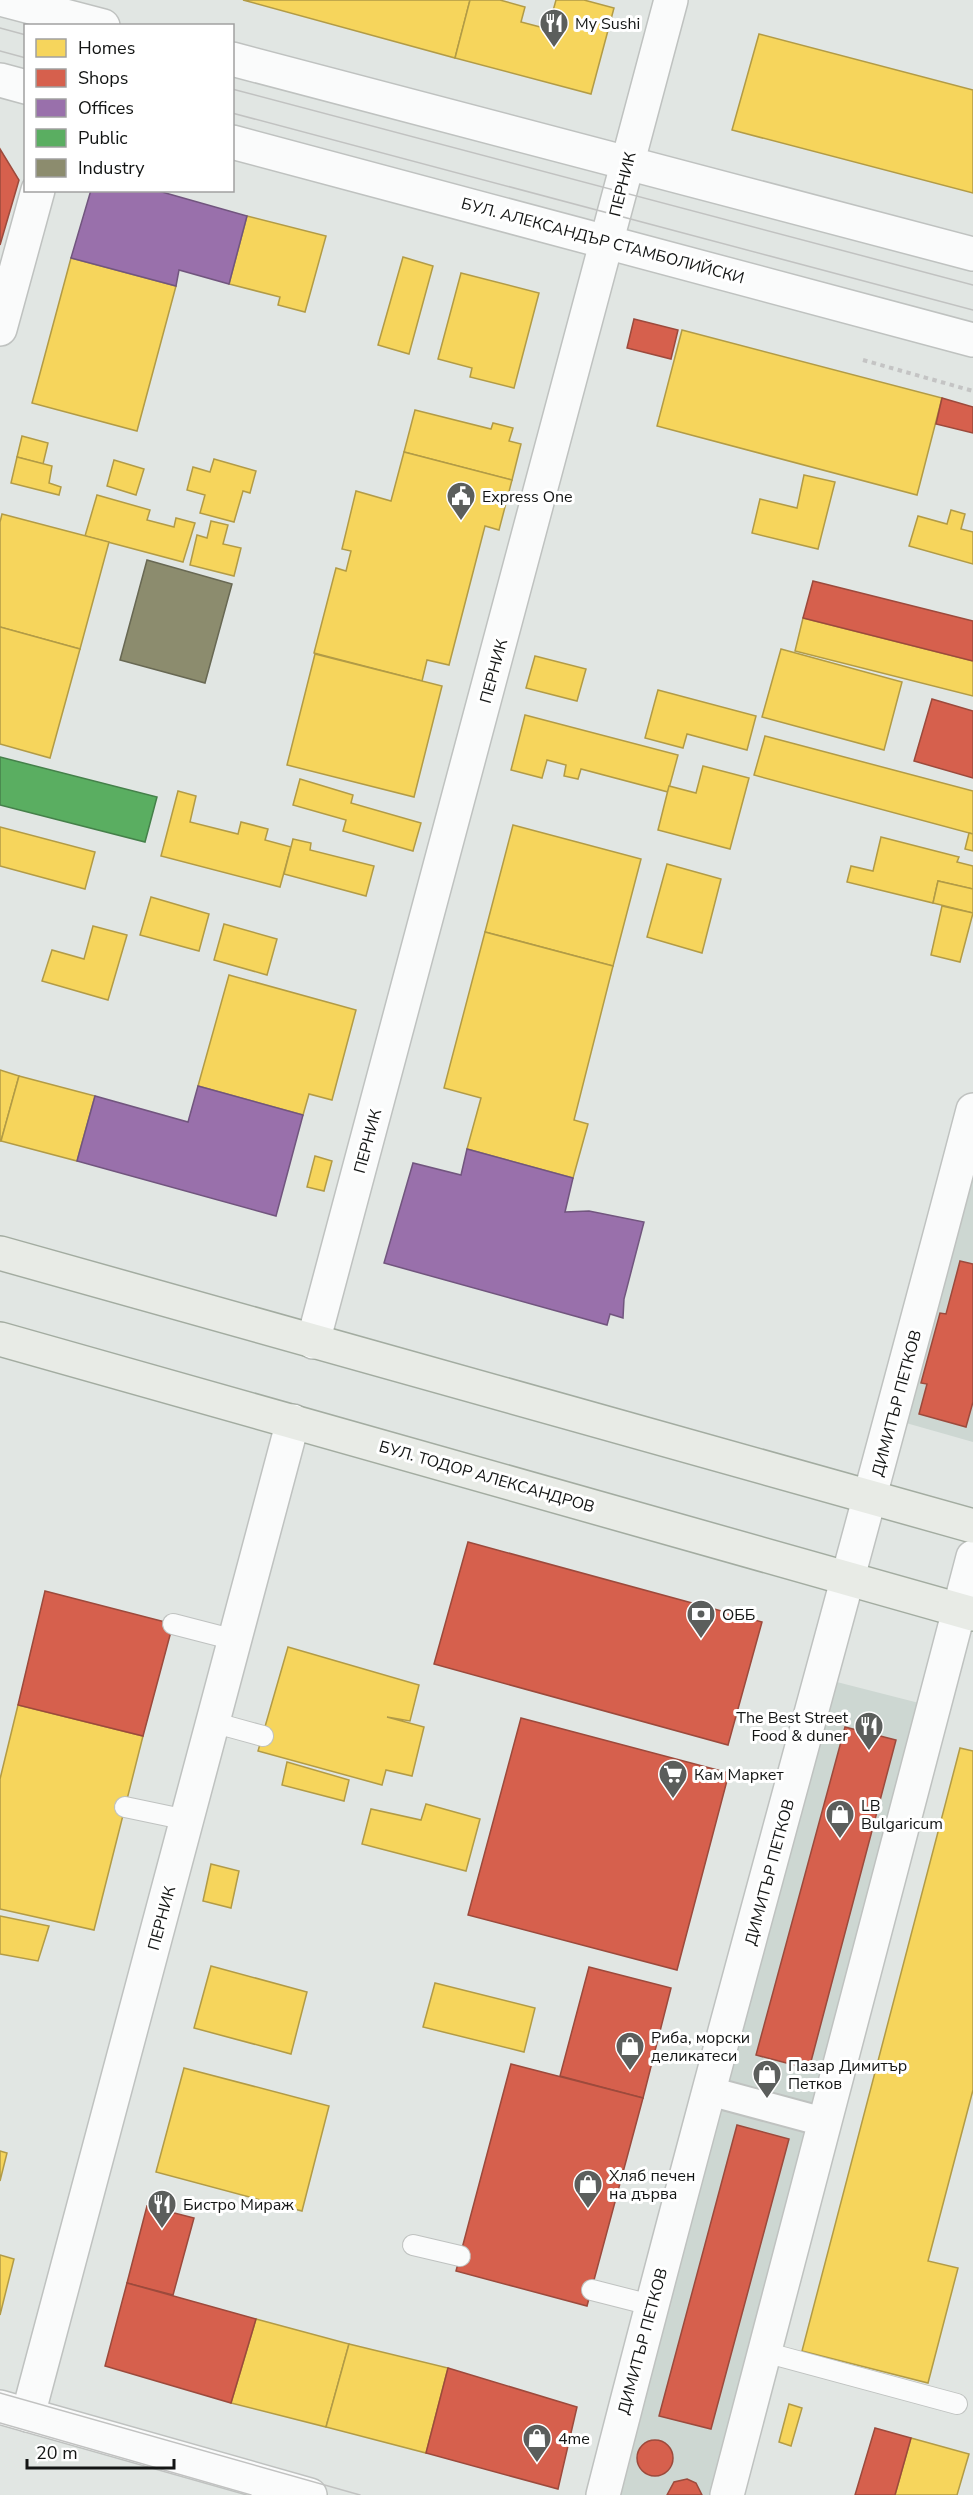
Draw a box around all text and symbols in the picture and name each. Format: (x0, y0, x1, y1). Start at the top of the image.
restaurant icon: My Sushi (538, 7, 570, 49)
place label: My Sushi (575, 13, 640, 35)
legend (24, 24, 234, 192)
text: Homes (78, 36, 135, 60)
text: Shops (78, 66, 128, 90)
text: Offices (78, 96, 134, 120)
text: Public (78, 126, 128, 150)
street label: ПЕРНИК (604, 149, 642, 219)
text: Industry (78, 156, 145, 180)
street label: БУЛ. АЛЕКСАНДЪР СТАМБОЛИЙСКИ (459, 193, 747, 289)
public building icon: Express One (445, 480, 477, 522)
place label: Express One (482, 486, 573, 508)
street label: ПЕРНИК (475, 636, 513, 706)
street label: ПЕРНИК (349, 1106, 387, 1176)
street label: ДИМИТЪР ПЕТКОВ (867, 1328, 927, 1479)
street label: БУЛ. ТОДОР АЛЕКСАНДРОВ (376, 1436, 597, 1518)
bank icon: ОББ (685, 1598, 717, 1640)
place label: ОББ (722, 1604, 755, 1626)
place label: The Best Street Food & duner (736, 1707, 848, 1747)
restaurant icon: The Best Street Food & duner (853, 1710, 885, 1752)
supermarket icon: Кам Маркет (657, 1758, 689, 1800)
place label: Кам Маркет (694, 1764, 784, 1786)
place label: LB Bulgaricum (861, 1795, 943, 1835)
street label: ДИМИТЪР ПЕТКОВ (740, 1797, 800, 1948)
shop icon: LB Bulgaricum (824, 1798, 856, 1840)
street label: ПЕРНИК (143, 1883, 181, 1953)
place label: Риба, морски деликатеси (651, 2027, 750, 2067)
shop icon: Риба, морски деликатеси (614, 2030, 646, 2072)
place label: Пазар Димитър Петков (788, 2055, 907, 2095)
shop icon: Пазар Димитър Петков (751, 2058, 783, 2100)
place label: Хляб печен на дърва (609, 2165, 695, 2205)
shop icon: Хляб печен на дърва (572, 2168, 604, 2210)
restaurant icon: Бистро Мираж (146, 2188, 178, 2230)
place label: Бистро Мираж (183, 2194, 294, 2216)
street label: ДИМИТЪР ПЕТКОВ (613, 2266, 673, 2417)
shop icon: 4me (521, 2422, 553, 2464)
place label: 4me (558, 2428, 590, 2450)
scale bar (27, 2432, 174, 2470)
text: 20 m (36, 2441, 78, 2465)

